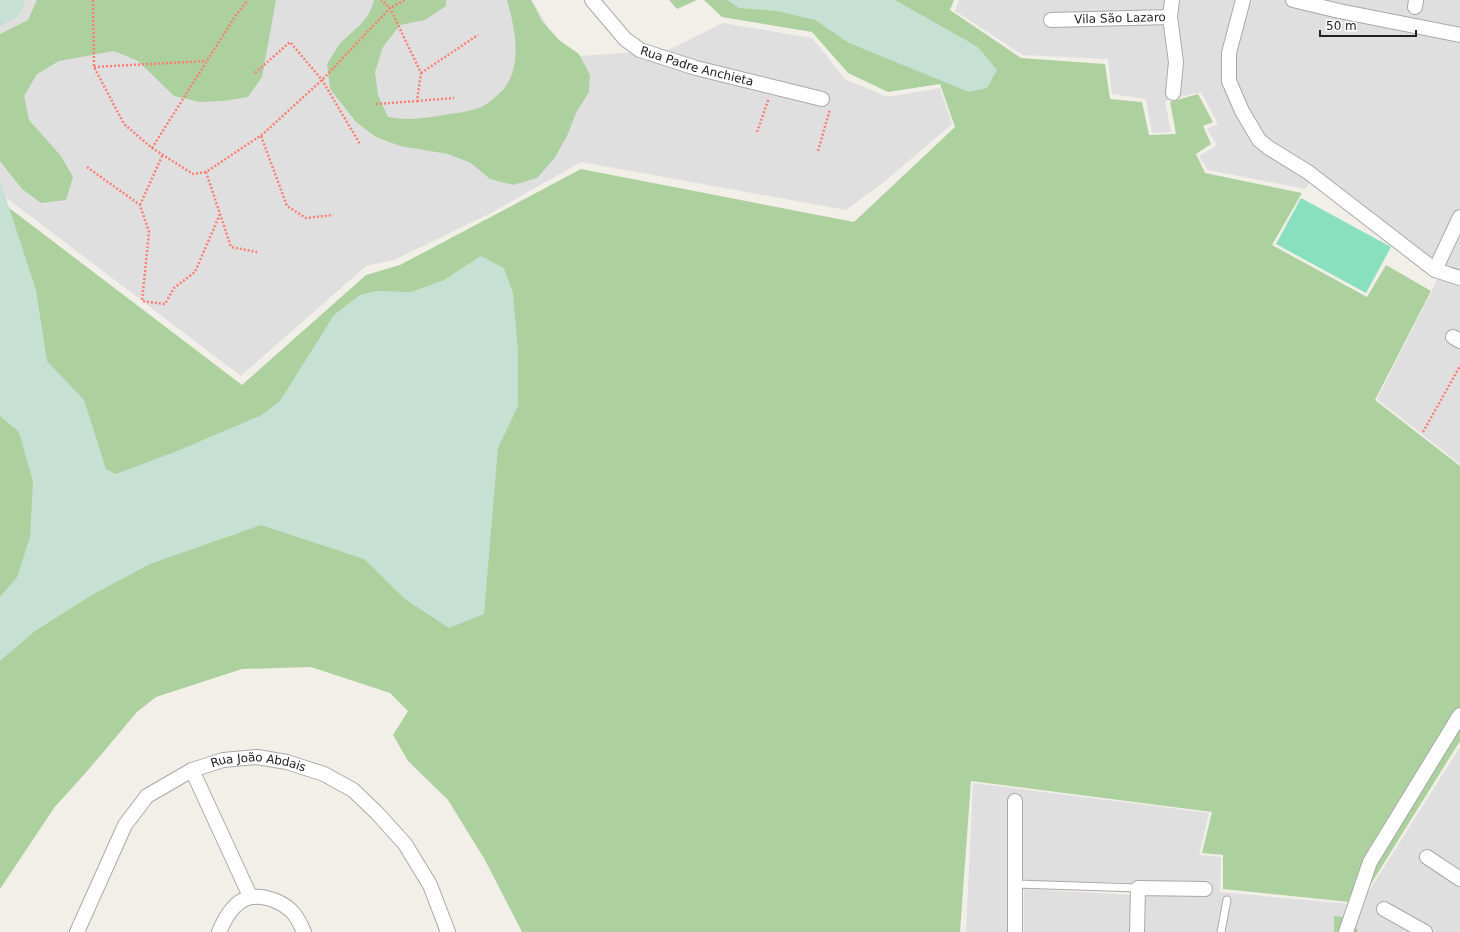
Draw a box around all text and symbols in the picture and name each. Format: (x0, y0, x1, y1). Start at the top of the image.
street label: Vila São Lazaro (1074, 10, 1166, 26)
scale bar (1320, 12, 1416, 38)
text: 50 m (1326, 19, 1357, 33)
street label: Rua Padre Anchieta (639, 44, 755, 89)
street label: Rua João Abdais (209, 750, 308, 775)

